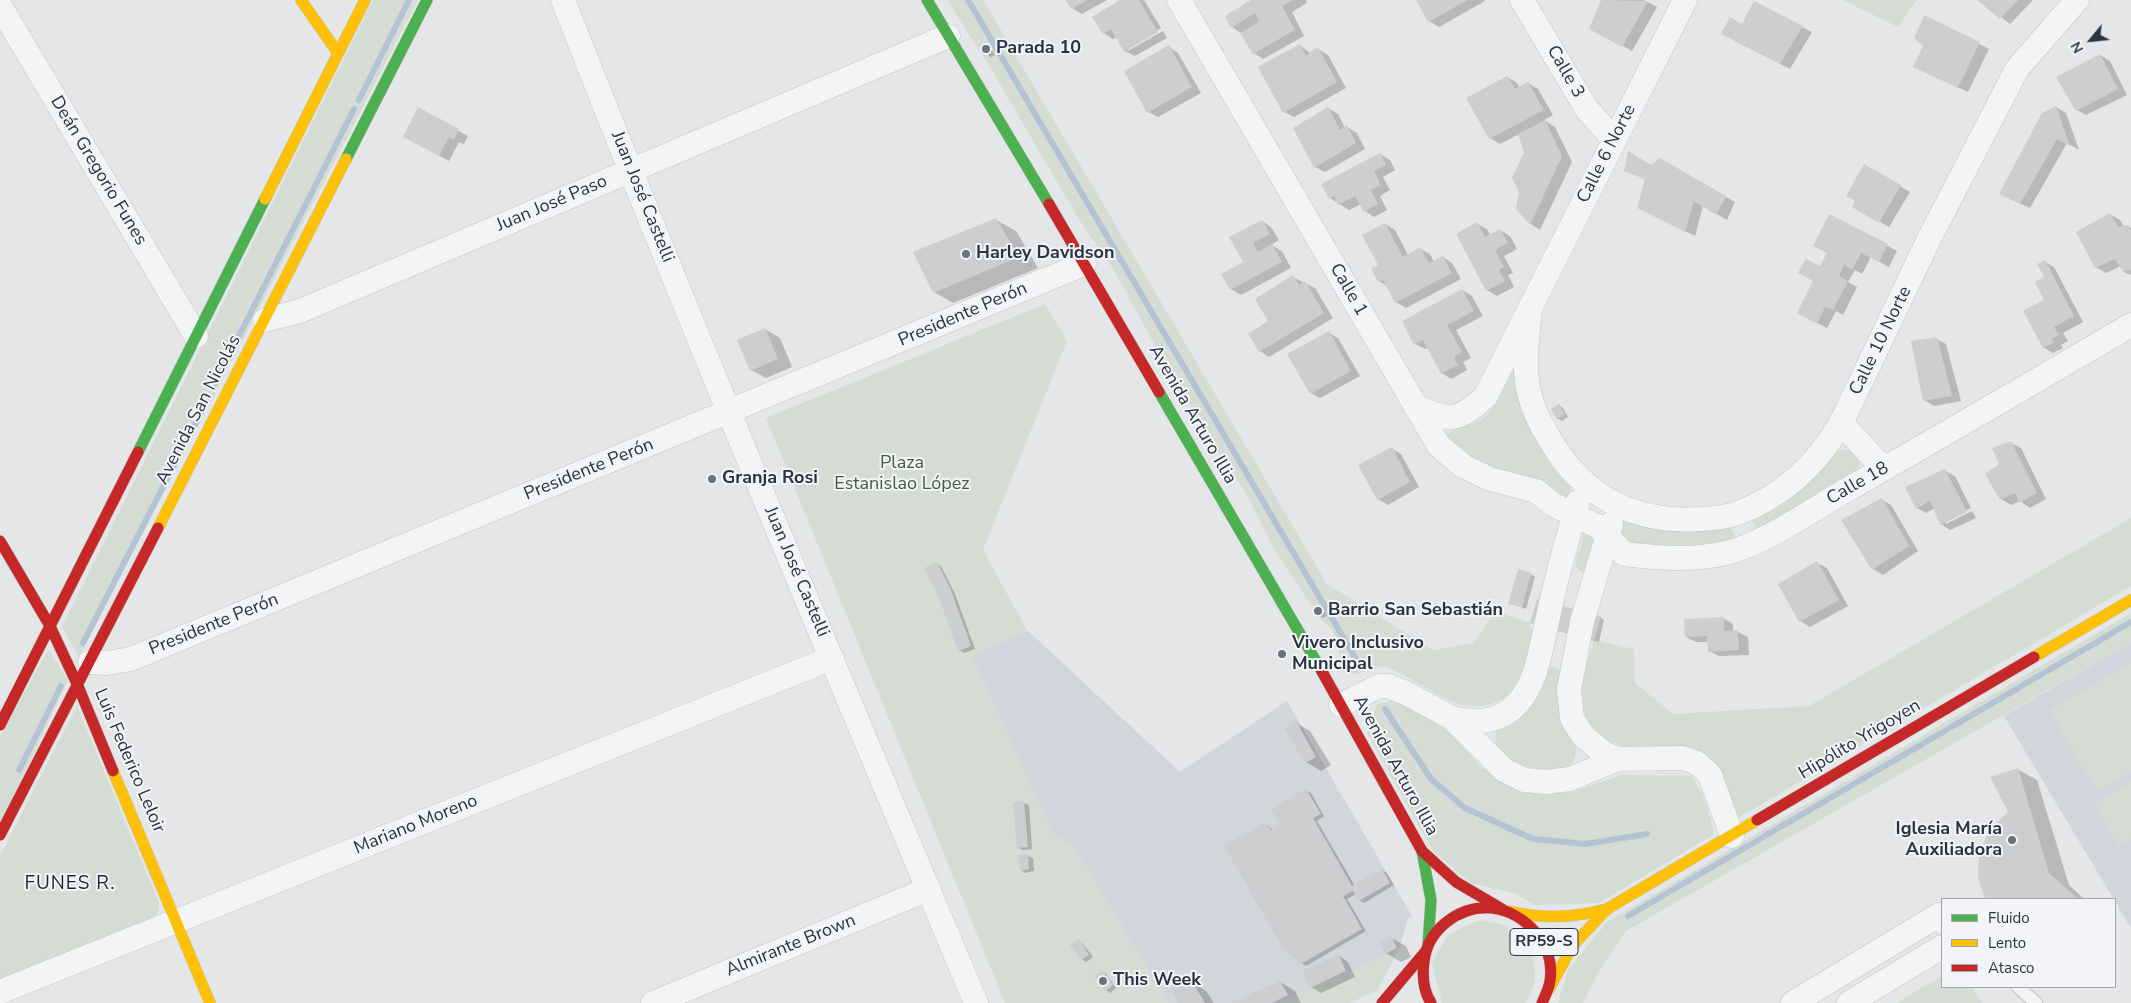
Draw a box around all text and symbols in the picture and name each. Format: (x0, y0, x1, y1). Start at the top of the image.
north arrow (2066, 15, 2116, 65)
place label: Parada 10 (996, 38, 1081, 60)
text: N (2066, 38, 2088, 56)
street label: Calle 3 (1541, 42, 1589, 102)
marker: Parada 10 (980, 43, 992, 55)
street label: Deán Gregorio Funes (45, 92, 151, 250)
street label: Calle 6 Norte (1573, 101, 1641, 207)
street label: Juan José Castelli (606, 128, 678, 266)
street label: Juan José Paso (493, 171, 611, 237)
place label: Harley Davidson (976, 243, 1114, 265)
marker: Harley Davidson (960, 248, 972, 260)
street label: Calle 1 (1324, 260, 1372, 320)
street label: Presidente Perón (895, 278, 1031, 352)
street label: Calle 10 Norte (1845, 283, 1917, 399)
street label: Avenida San Nicolás (152, 332, 246, 488)
street label: Avenida Arturo Illia (1143, 342, 1241, 488)
street label: Presidente Perón (521, 434, 657, 506)
park label: Plaza Estanislao López (834, 453, 970, 496)
street label: Calle 18 (1823, 458, 1893, 510)
place label: Granja Rosi (722, 468, 818, 490)
marker: Granja Rosi (706, 473, 718, 485)
street label: Juan José Castelli (759, 504, 833, 640)
street label: Presidente Perón (146, 589, 282, 661)
place label: Barrio San Sebastián (1328, 600, 1503, 622)
marker: Barrio San Sebastián (1312, 605, 1324, 617)
place label: Vivero Inclusivo Municipal (1292, 633, 1424, 676)
marker: Vivero Inclusivo Municipal (1276, 648, 1288, 660)
street label: Luis Federico Leloir (89, 686, 169, 836)
street label: Avenida Arturo Illia (1348, 692, 1442, 840)
street label: Hipólito Yrigoyen (1795, 695, 1925, 785)
street label: Mariano Moreno (351, 790, 481, 860)
place label: Iglesia María Auxiliadora (1896, 819, 2002, 862)
marker: Iglesia María Auxiliadora (2006, 834, 2018, 846)
district label: FUNES R. (24, 873, 116, 895)
legend (1941, 898, 2116, 988)
text: Fluido (1988, 908, 2030, 928)
street label: Almirante Brown (723, 910, 859, 982)
road number: RP59-S (1510, 929, 1578, 956)
text: Lento (1988, 933, 2026, 953)
text: Atasco (1988, 958, 2034, 978)
place label: This Week (1113, 970, 1201, 992)
marker: This Week (1097, 975, 1109, 987)

